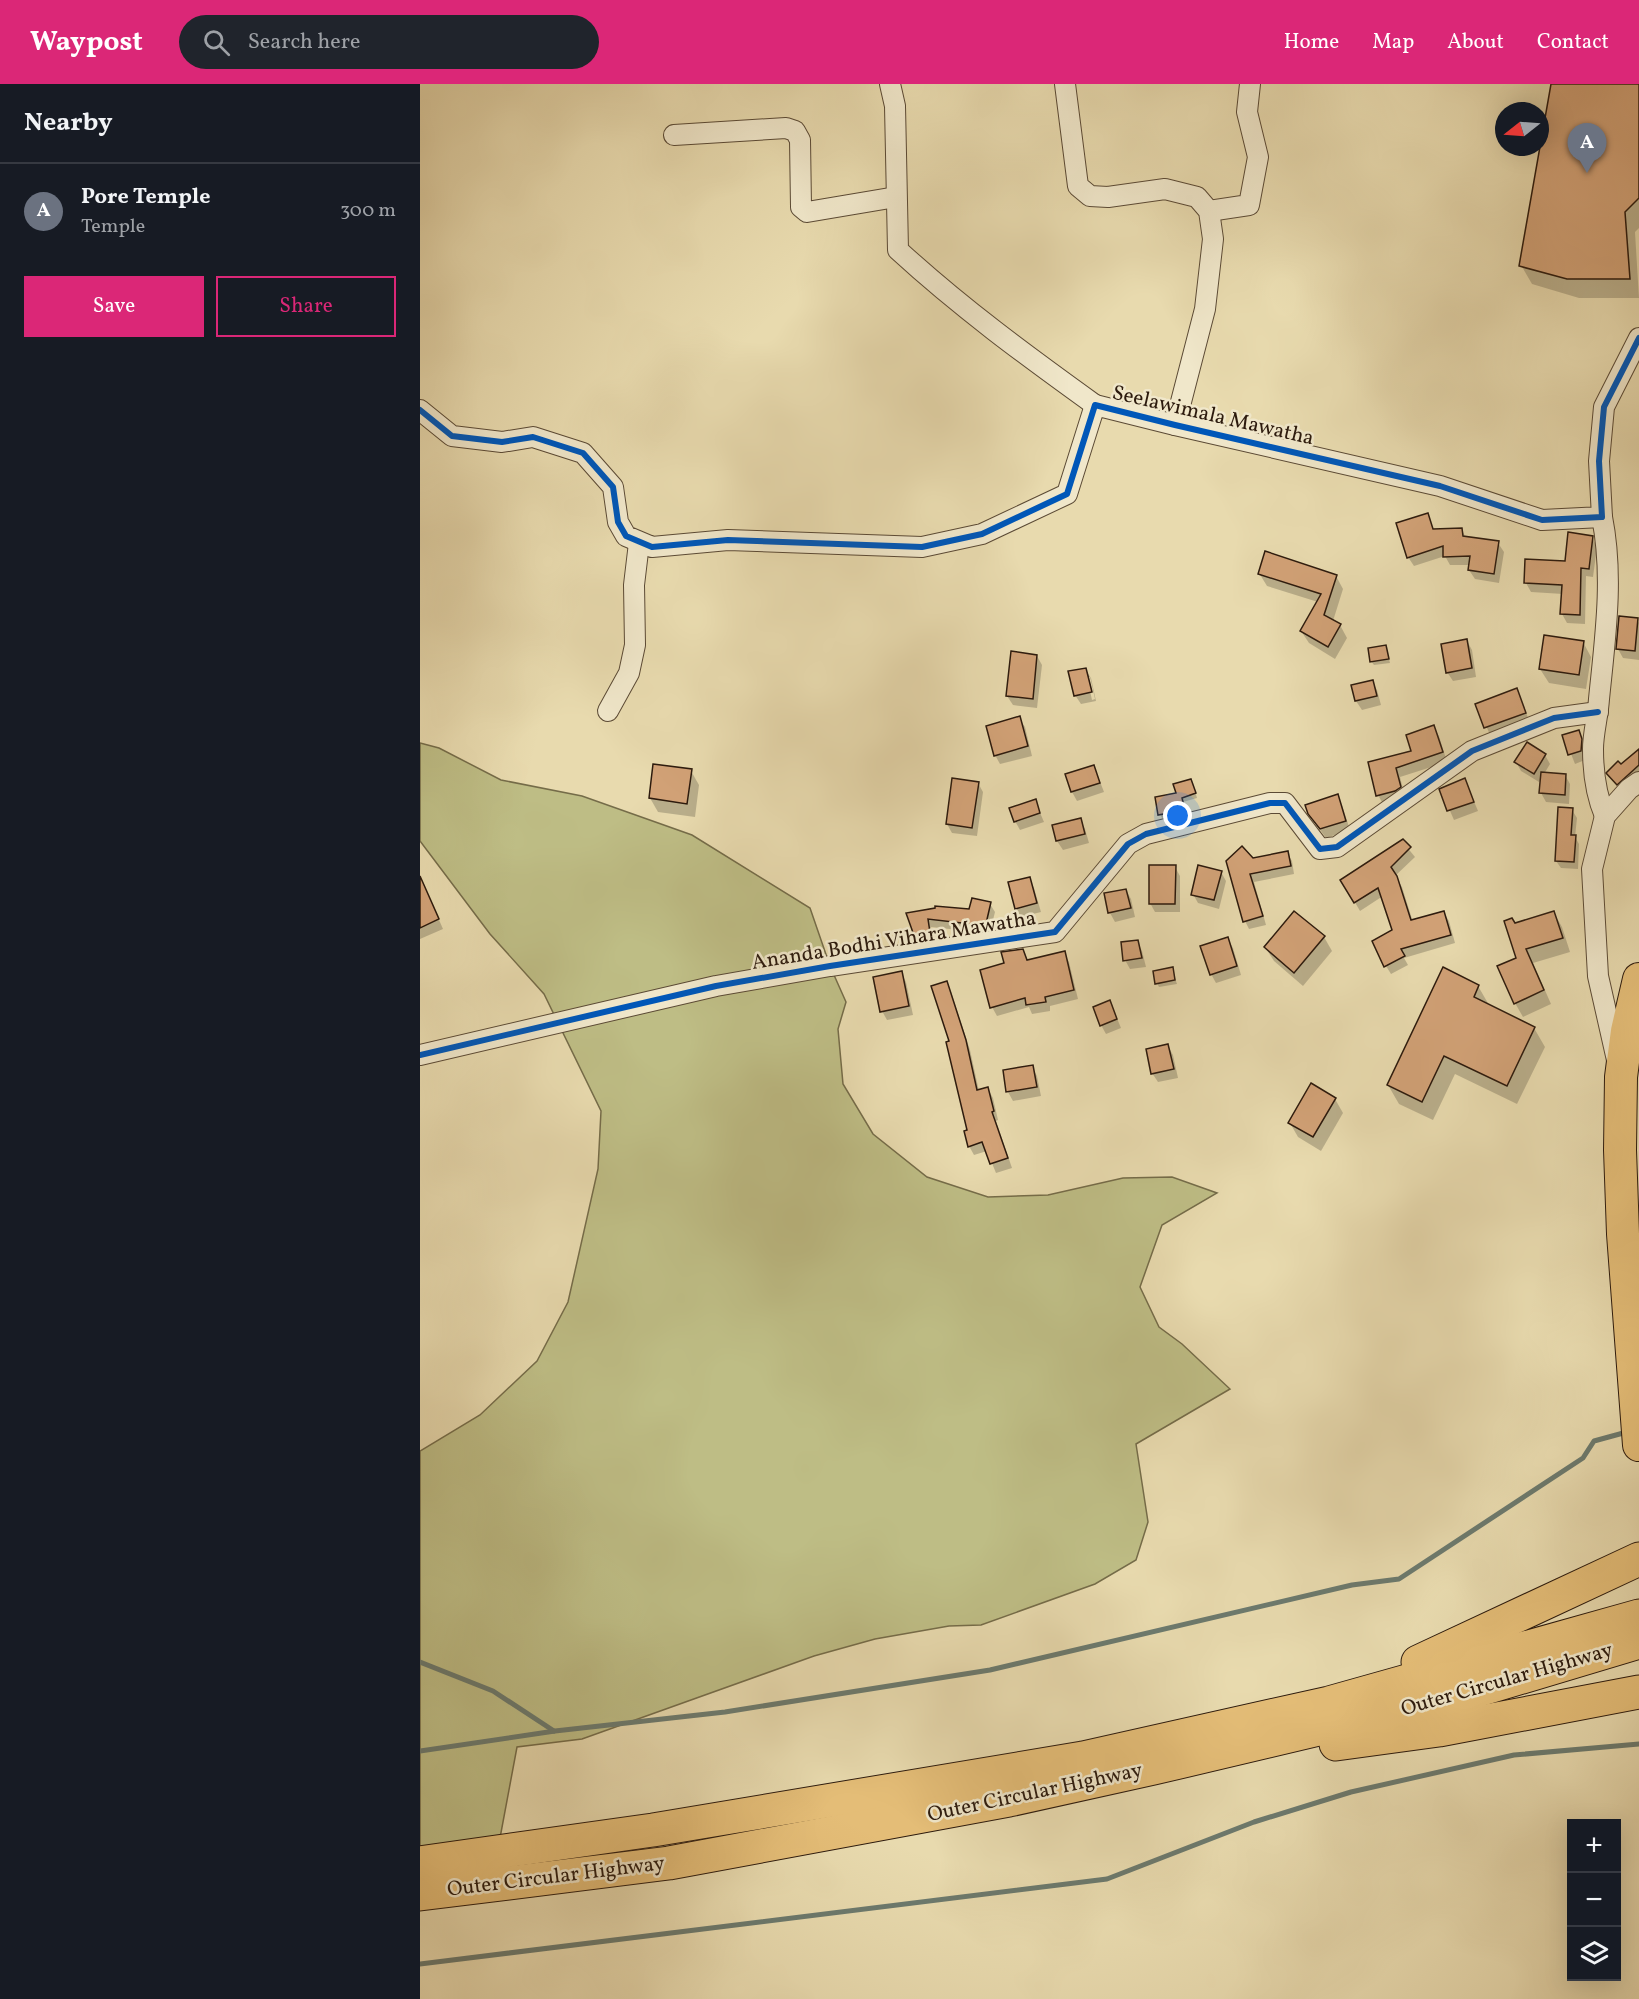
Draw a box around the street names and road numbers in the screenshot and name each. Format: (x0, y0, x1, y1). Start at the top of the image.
street label: Seelawimala Mawatha (1109, 379, 1317, 453)
street label: Ananda Bodhi Vihara Mawatha (750, 904, 1038, 978)
street label: Outer Circular Highway (1398, 1636, 1617, 1724)
street label: Outer Circular Highway (925, 1756, 1146, 1830)
street label: Outer Circular Highway (446, 1849, 667, 1905)

